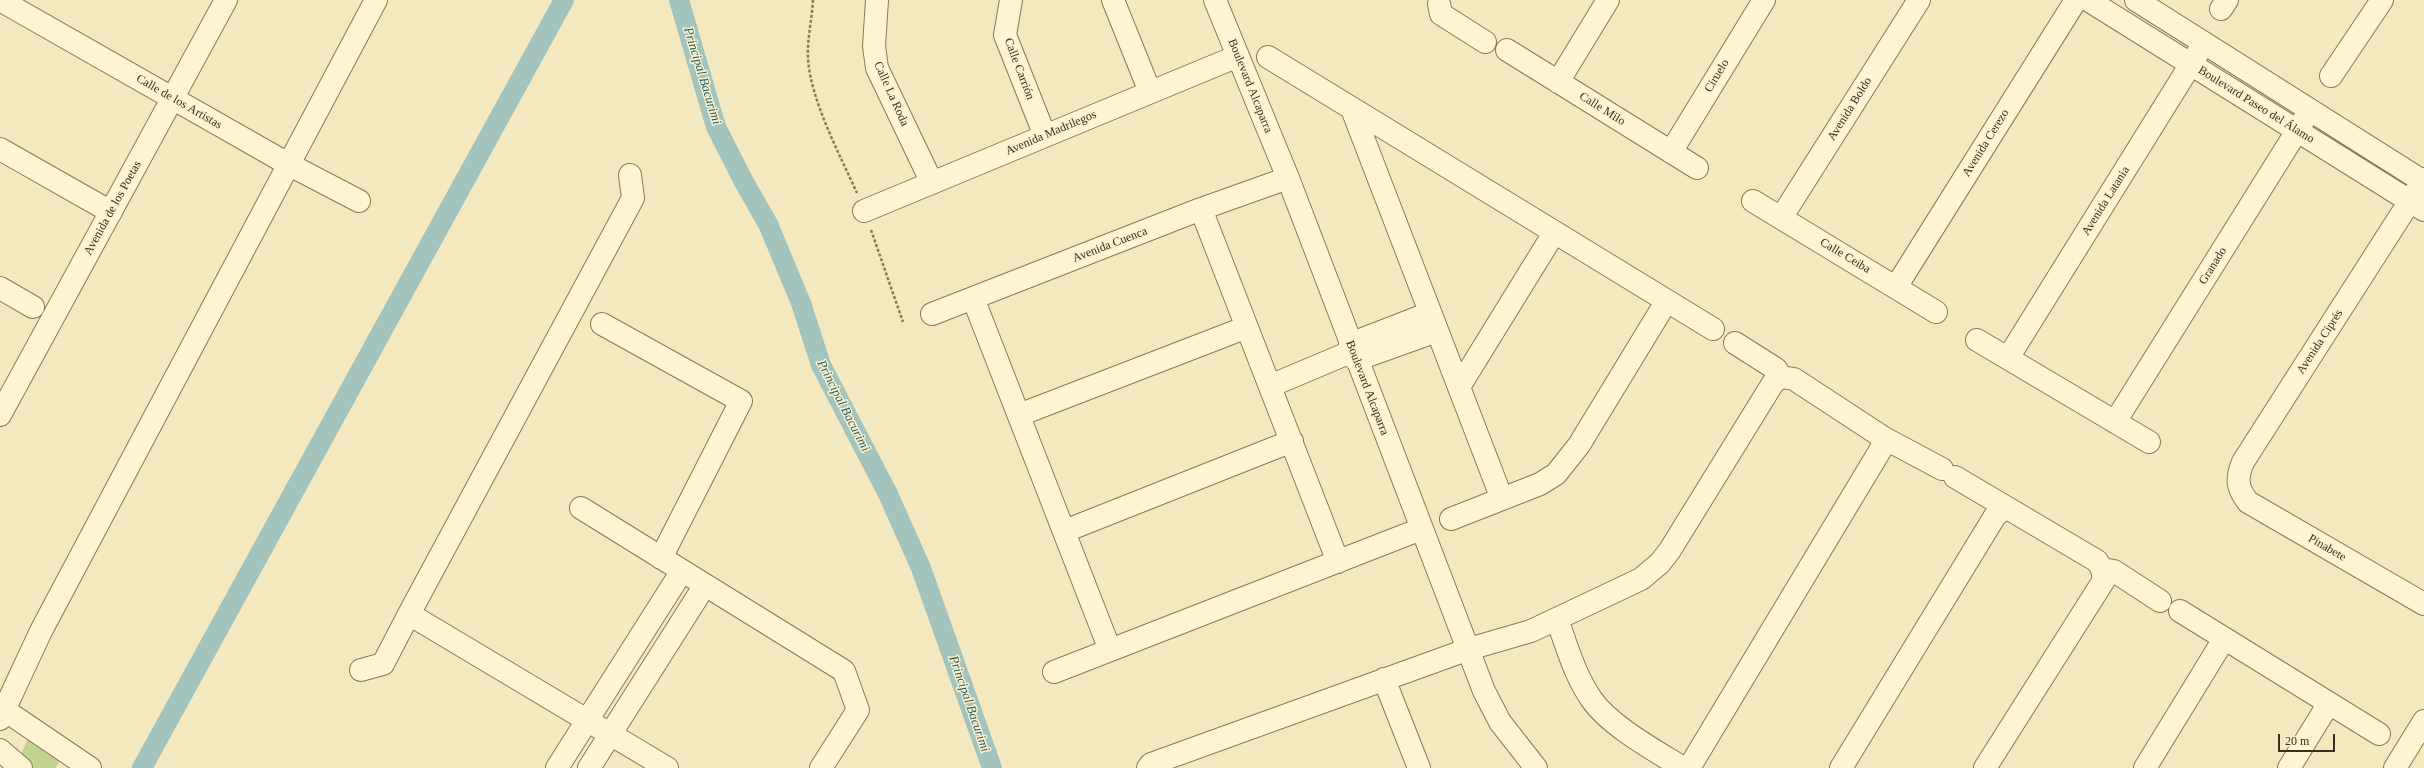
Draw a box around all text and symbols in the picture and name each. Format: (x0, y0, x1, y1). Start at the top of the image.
water label: Principal Bacurimi (680, 26, 724, 126)
street label: Calle Carrión (1001, 36, 1037, 102)
street label: Boulevard Alcaparra (1225, 37, 1275, 135)
street label: Ciruelo (1702, 57, 1732, 95)
street label: Calle La Roda (870, 59, 912, 129)
street label: Boulevard Paseo del Álamo (2195, 63, 2317, 147)
street label: Calle de los Artistas (133, 72, 225, 132)
street label: Avenida Boldo (1825, 75, 1875, 143)
street label: Calle Milo (1576, 89, 1628, 129)
street label: Avenida Madrilegos (1003, 107, 1099, 159)
street label: Avenida Cerezo (1960, 107, 2012, 179)
street label: Avenida de los Poetas (81, 158, 145, 258)
street label: Avenida Latania (2079, 164, 2133, 238)
street label: Avenida Cuenca (1071, 224, 1149, 266)
street label: Calle Ceiba (1817, 235, 1873, 277)
street label: Granado (2196, 245, 2230, 287)
street label: Avenida Ciprés (2294, 307, 2346, 377)
street label: Boulevard Alcaparra (1342, 339, 1392, 437)
water label: Principal Bacurimi (813, 358, 873, 454)
street label: Pinabete (2306, 531, 2348, 565)
water label: Principal Bacurimi (945, 654, 993, 754)
scale bar (2280, 726, 2337, 752)
text: 20 m (2285, 734, 2309, 748)

